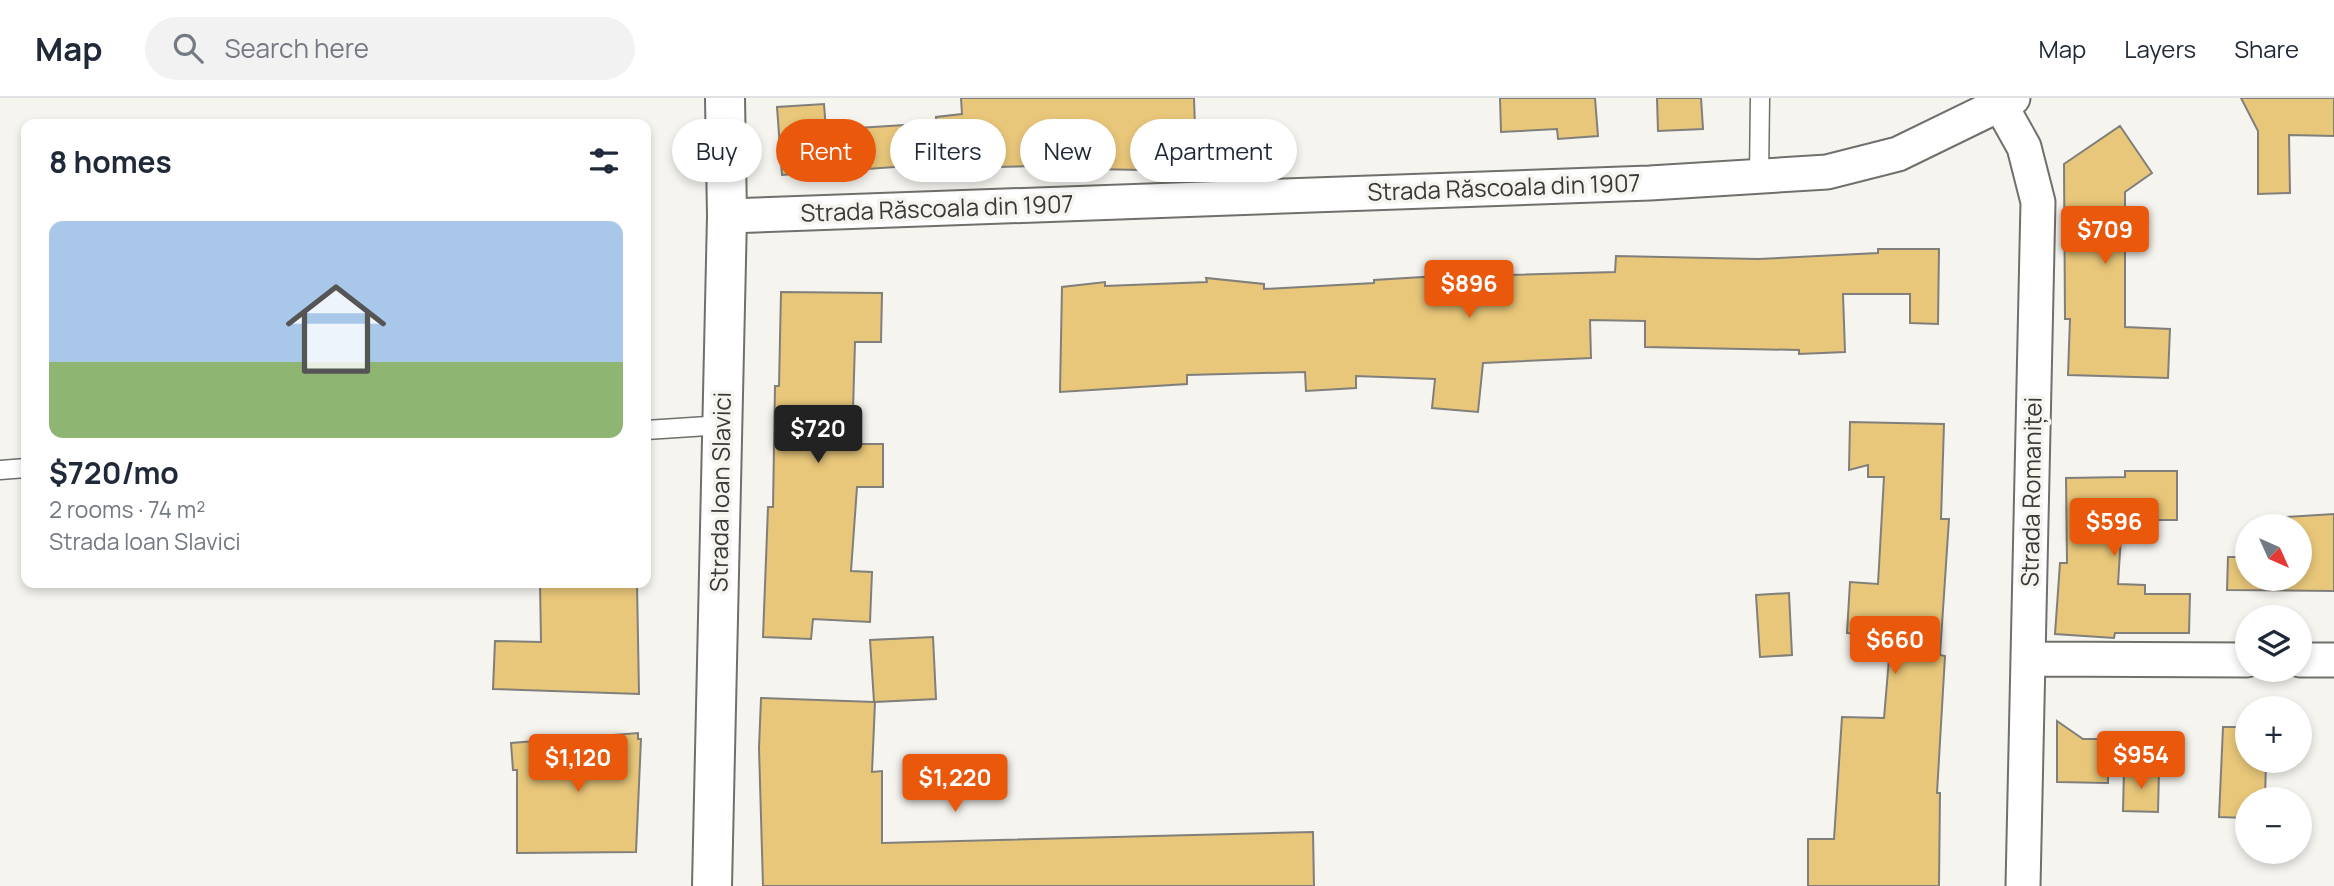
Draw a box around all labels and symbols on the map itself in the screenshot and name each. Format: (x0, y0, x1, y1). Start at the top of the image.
street label: Strada Răscoala din 1907 (1367, 165, 1641, 208)
street label: Strada Răscoala din 1907 (800, 186, 1074, 229)
pin: $709 (2064, 206, 2146, 266)
pin: $896 (1428, 260, 1510, 320)
street label: Strada Ioan Slavici (701, 392, 738, 592)
street label: Strada Romaniței (2012, 397, 2049, 587)
pin: $720 (777, 406, 859, 465)
pin: $596 (2073, 498, 2155, 558)
north arrow (2235, 514, 2312, 592)
pin: $660 (1854, 616, 1936, 676)
pin: $954 (2100, 732, 2182, 791)
pin: $1,120 (521, 734, 635, 794)
pin: $1,220 (898, 754, 1012, 814)

